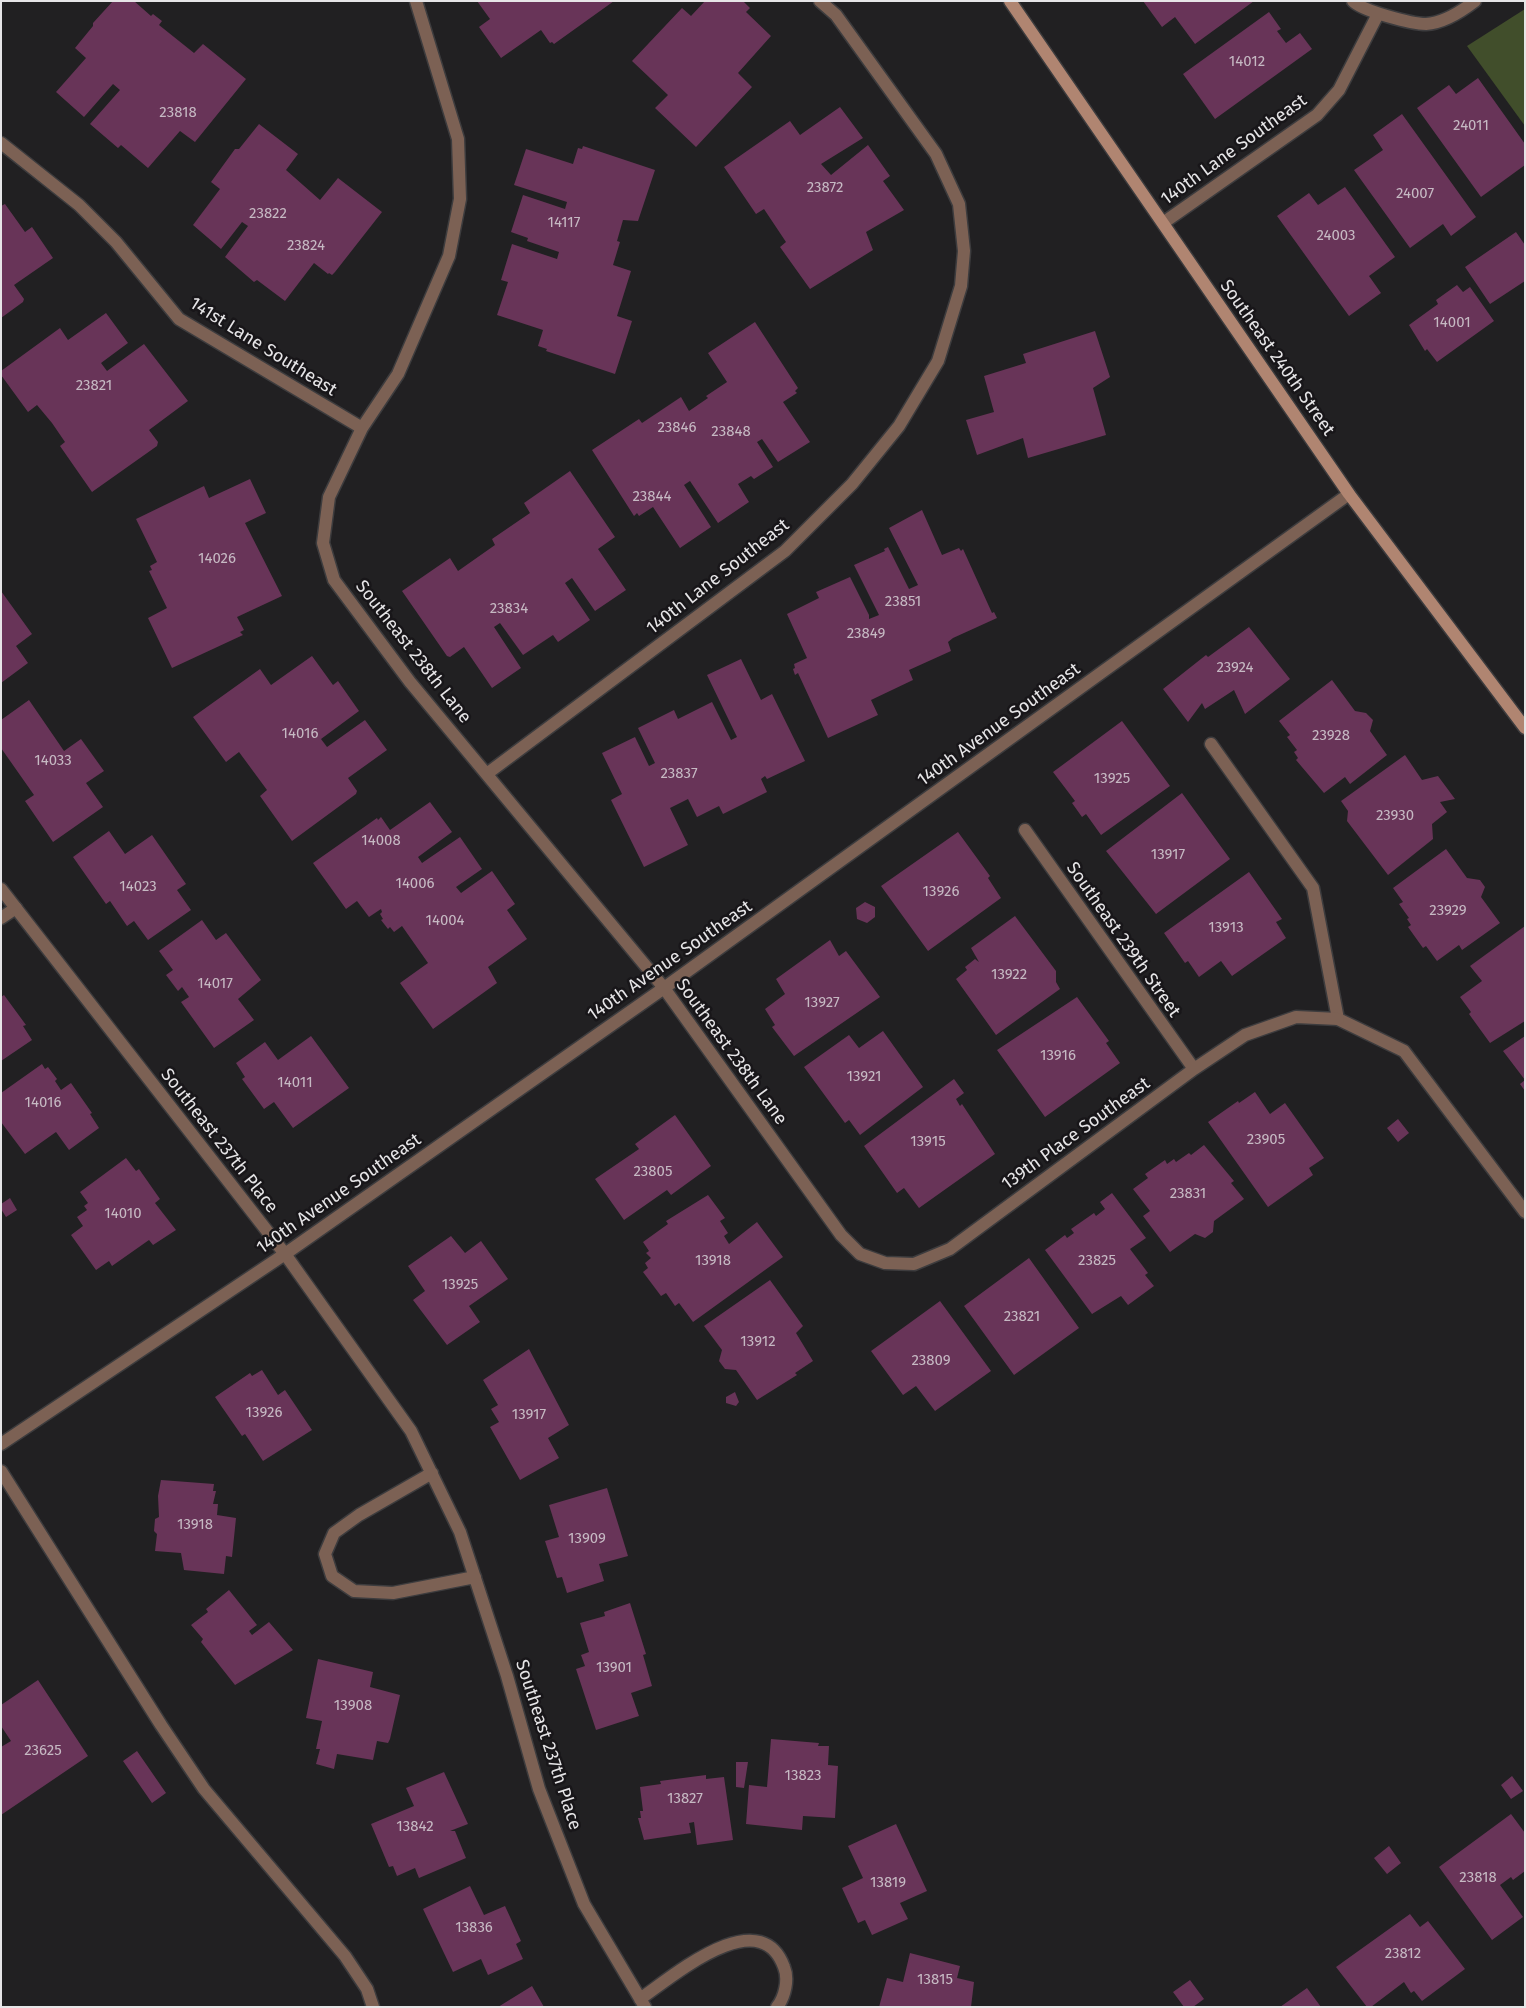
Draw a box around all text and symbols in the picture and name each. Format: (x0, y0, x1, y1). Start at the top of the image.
house number: 14012 (1229, 53, 1265, 71)
street label: 140th Lane Southeast (1157, 90, 1311, 210)
house number: 23818 (159, 104, 197, 122)
house number: 24011 (1453, 117, 1489, 135)
house number: 23872 (807, 179, 843, 197)
house number: 24007 (1396, 185, 1434, 203)
house number: 23822 (249, 205, 287, 223)
house number: 14117 (547, 214, 581, 232)
house number: 24003 (1316, 227, 1356, 245)
house number: 23824 (287, 237, 325, 255)
street label: Southeast 240th Street (1215, 276, 1339, 440)
street label: 141st Lane Southeast (185, 293, 341, 401)
house number: 14001 (1433, 314, 1471, 332)
house number: 23821 (76, 377, 112, 395)
house number: 23846 (657, 419, 697, 437)
house number: 23848 (711, 423, 751, 441)
house number: 23844 (632, 488, 672, 506)
street label: 140th Lane Southeast (642, 515, 794, 639)
house number: 14026 (198, 550, 236, 568)
street label: Southeast 238th Lane (351, 576, 475, 728)
house number: 23851 (885, 593, 921, 611)
house number: 23834 (490, 600, 528, 618)
house number: 23849 (847, 625, 885, 643)
street label: 140th Avenue Southeast (913, 659, 1085, 791)
house number: 23924 (1216, 659, 1254, 677)
house number: 14016 (282, 725, 318, 743)
house number: 23928 (1312, 727, 1350, 745)
house number: 14033 (34, 752, 72, 770)
house number: 23837 (660, 765, 698, 783)
house number: 13925 (1094, 770, 1130, 788)
house number: 23930 (1376, 807, 1414, 825)
house number: 14008 (361, 832, 401, 850)
house number: 13917 (1151, 846, 1185, 864)
street label: Southeast 239th Street (1061, 858, 1185, 1022)
house number: 14006 (395, 875, 435, 893)
house number: 14023 (119, 878, 157, 896)
house number: 13926 (923, 883, 959, 901)
street label: 140th Avenue Southeast (584, 896, 756, 1026)
house number: 23929 (1429, 902, 1467, 920)
house number: 14004 (425, 912, 465, 930)
house number: 13913 (1208, 919, 1244, 937)
house number: 13922 (991, 966, 1027, 984)
house number: 14017 (197, 975, 233, 993)
street label: Southeast 238th Lane (671, 975, 791, 1129)
house number: 13927 (804, 994, 840, 1012)
house number: 13916 (1040, 1047, 1076, 1065)
street label: Southeast 237th Place (156, 1064, 282, 1218)
house number: 13921 (847, 1068, 881, 1086)
street label: 139th Place Southeast (998, 1073, 1154, 1195)
house number: 14011 (277, 1074, 313, 1092)
house number: 14016 (25, 1094, 61, 1112)
street label: 140th Avenue Southeast (253, 1129, 425, 1259)
house number: 23905 (1247, 1131, 1285, 1149)
house number: 13915 (910, 1133, 946, 1151)
house number: 23805 (634, 1163, 672, 1181)
house number: 23831 (1170, 1185, 1206, 1203)
house number: 14010 (104, 1205, 142, 1223)
house number: 13918 (695, 1252, 731, 1270)
house number: 23825 (1078, 1252, 1116, 1270)
house number: 13925 (442, 1276, 478, 1294)
house number: 23821 (1004, 1308, 1040, 1326)
house number: 13912 (740, 1333, 776, 1351)
house number: 23809 (911, 1352, 951, 1370)
house number: 13926 (246, 1404, 282, 1422)
house number: 13917 (512, 1406, 546, 1424)
house number: 13918 (177, 1516, 213, 1534)
house number: 13909 (568, 1530, 606, 1548)
street label: Southeast 237th Place (510, 1657, 586, 1833)
house number: 13901 (596, 1659, 632, 1677)
house number: 13908 (334, 1697, 372, 1715)
house number: 23625 (24, 1742, 62, 1760)
house number: 13823 (785, 1767, 821, 1785)
house number: 13827 (667, 1790, 703, 1808)
house number: 13842 (396, 1818, 434, 1836)
house number: 23818 (1459, 1869, 1497, 1887)
house number: 13819 (870, 1874, 906, 1892)
house number: 13836 (455, 1919, 493, 1937)
house number: 23812 (1385, 1945, 1421, 1963)
house number: 13815 (917, 1971, 953, 1989)

